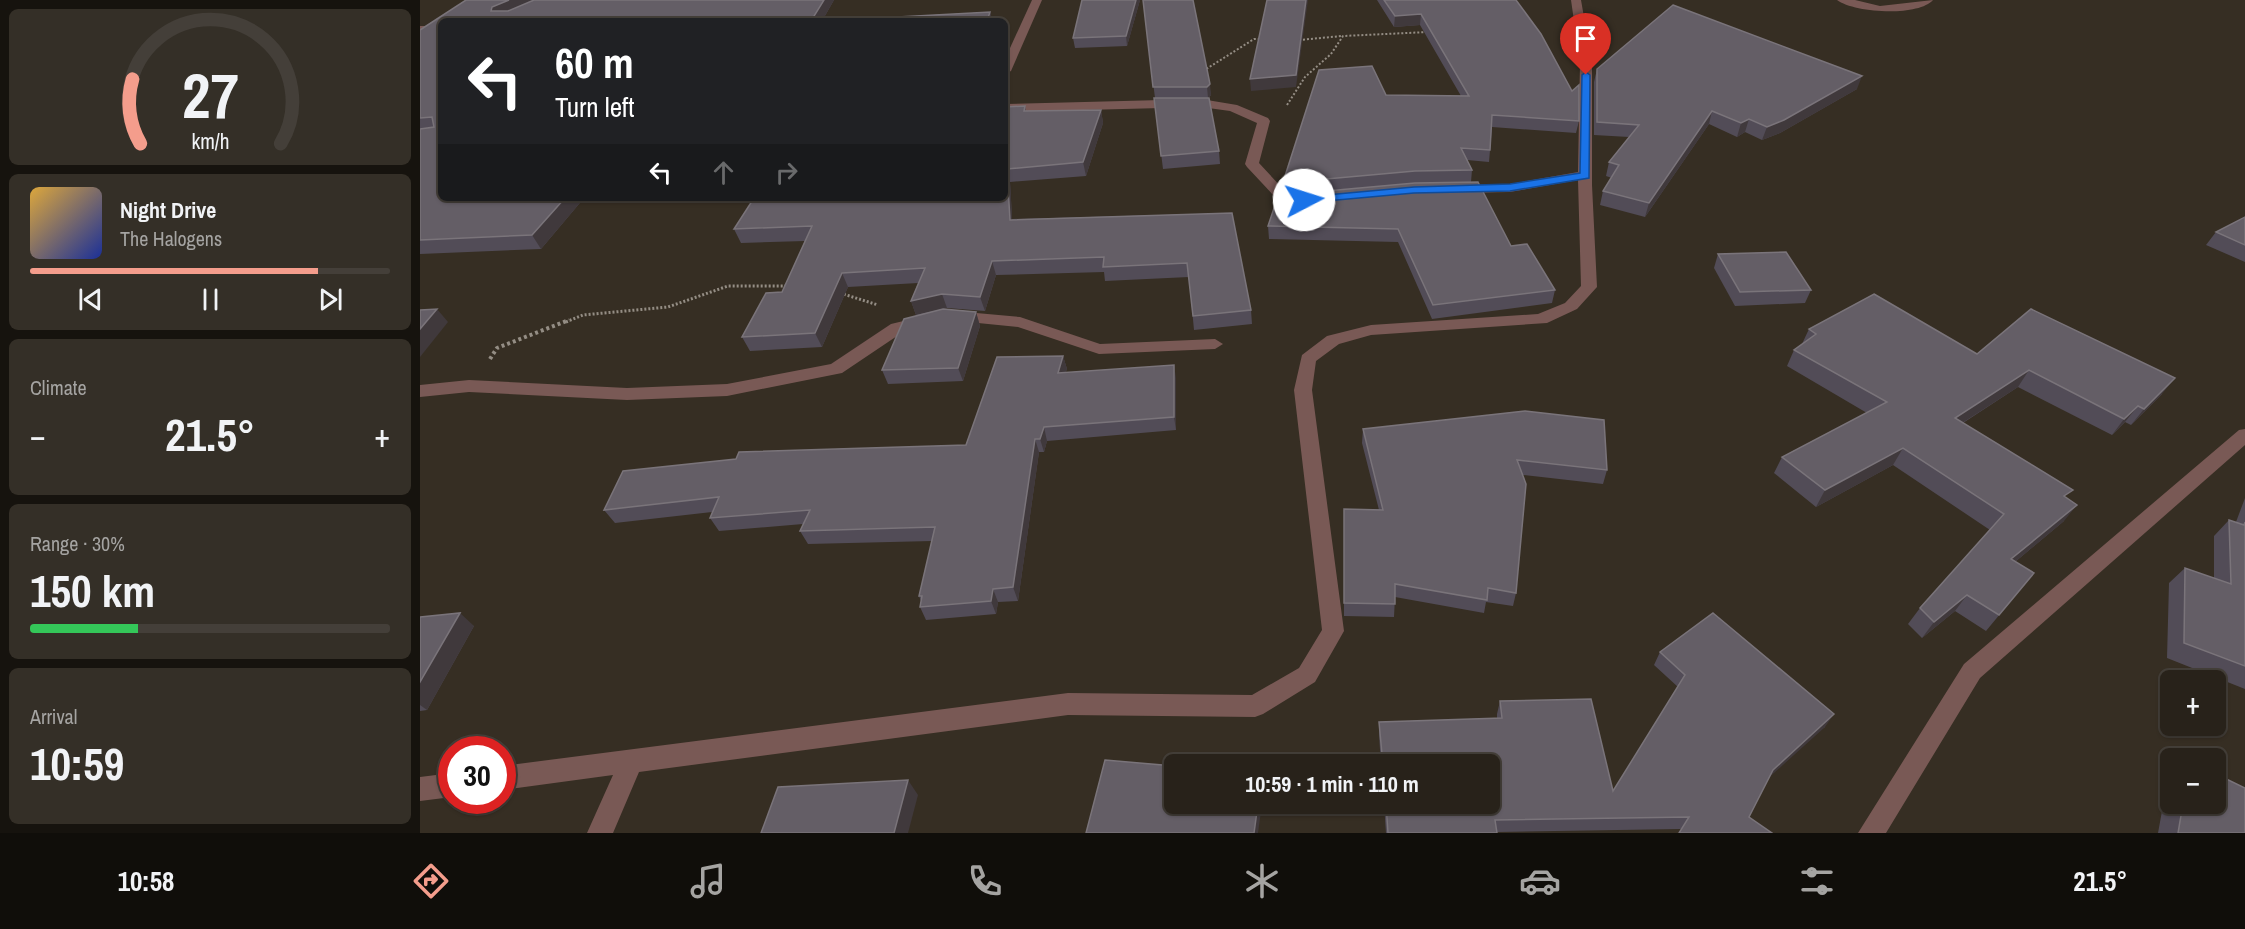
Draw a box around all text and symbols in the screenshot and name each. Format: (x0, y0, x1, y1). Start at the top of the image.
pin (1560, 13, 1611, 75)
icon: arrive (1569, 22, 1602, 55)
text: 60 m (555, 35, 634, 91)
icon: left (456, 42, 534, 120)
text: 27 (182, 53, 238, 137)
text: Turn left (555, 89, 634, 125)
text: km/h (191, 127, 229, 156)
icon: left (644, 156, 677, 189)
icon: ahead (707, 156, 740, 189)
icon: right (770, 156, 803, 189)
position arrow (1272, 168, 1336, 232)
text: Night Drive (120, 195, 216, 225)
text: The Halogens (120, 225, 222, 252)
icon: previous (74, 283, 107, 316)
icon: pause (194, 283, 227, 316)
icon: next (314, 283, 347, 316)
text: Climate (30, 374, 87, 401)
text: 21.5° (165, 404, 255, 465)
text: − (30, 413, 46, 457)
text: + (374, 413, 390, 457)
text: Range · 30% (30, 530, 125, 557)
text: 150 km (30, 560, 155, 621)
map controls (2160, 670, 2226, 814)
button: + (2160, 670, 2226, 736)
text: Arrival (30, 703, 77, 730)
text: 10:59 (30, 733, 124, 794)
speed limit sign: 30 (438, 736, 516, 814)
button: − (2160, 748, 2226, 814)
text: 10:59 · 1 min · 110 m (1245, 769, 1419, 799)
icon: directions (410, 860, 452, 902)
icon: music (687, 860, 729, 902)
icon: phone (964, 860, 1006, 902)
icon: climate (1241, 860, 1283, 902)
icon: car (1519, 860, 1561, 902)
icon: filters (1796, 860, 1838, 902)
text: 10:58 (118, 863, 174, 899)
text: 21.5° (2073, 863, 2127, 899)

